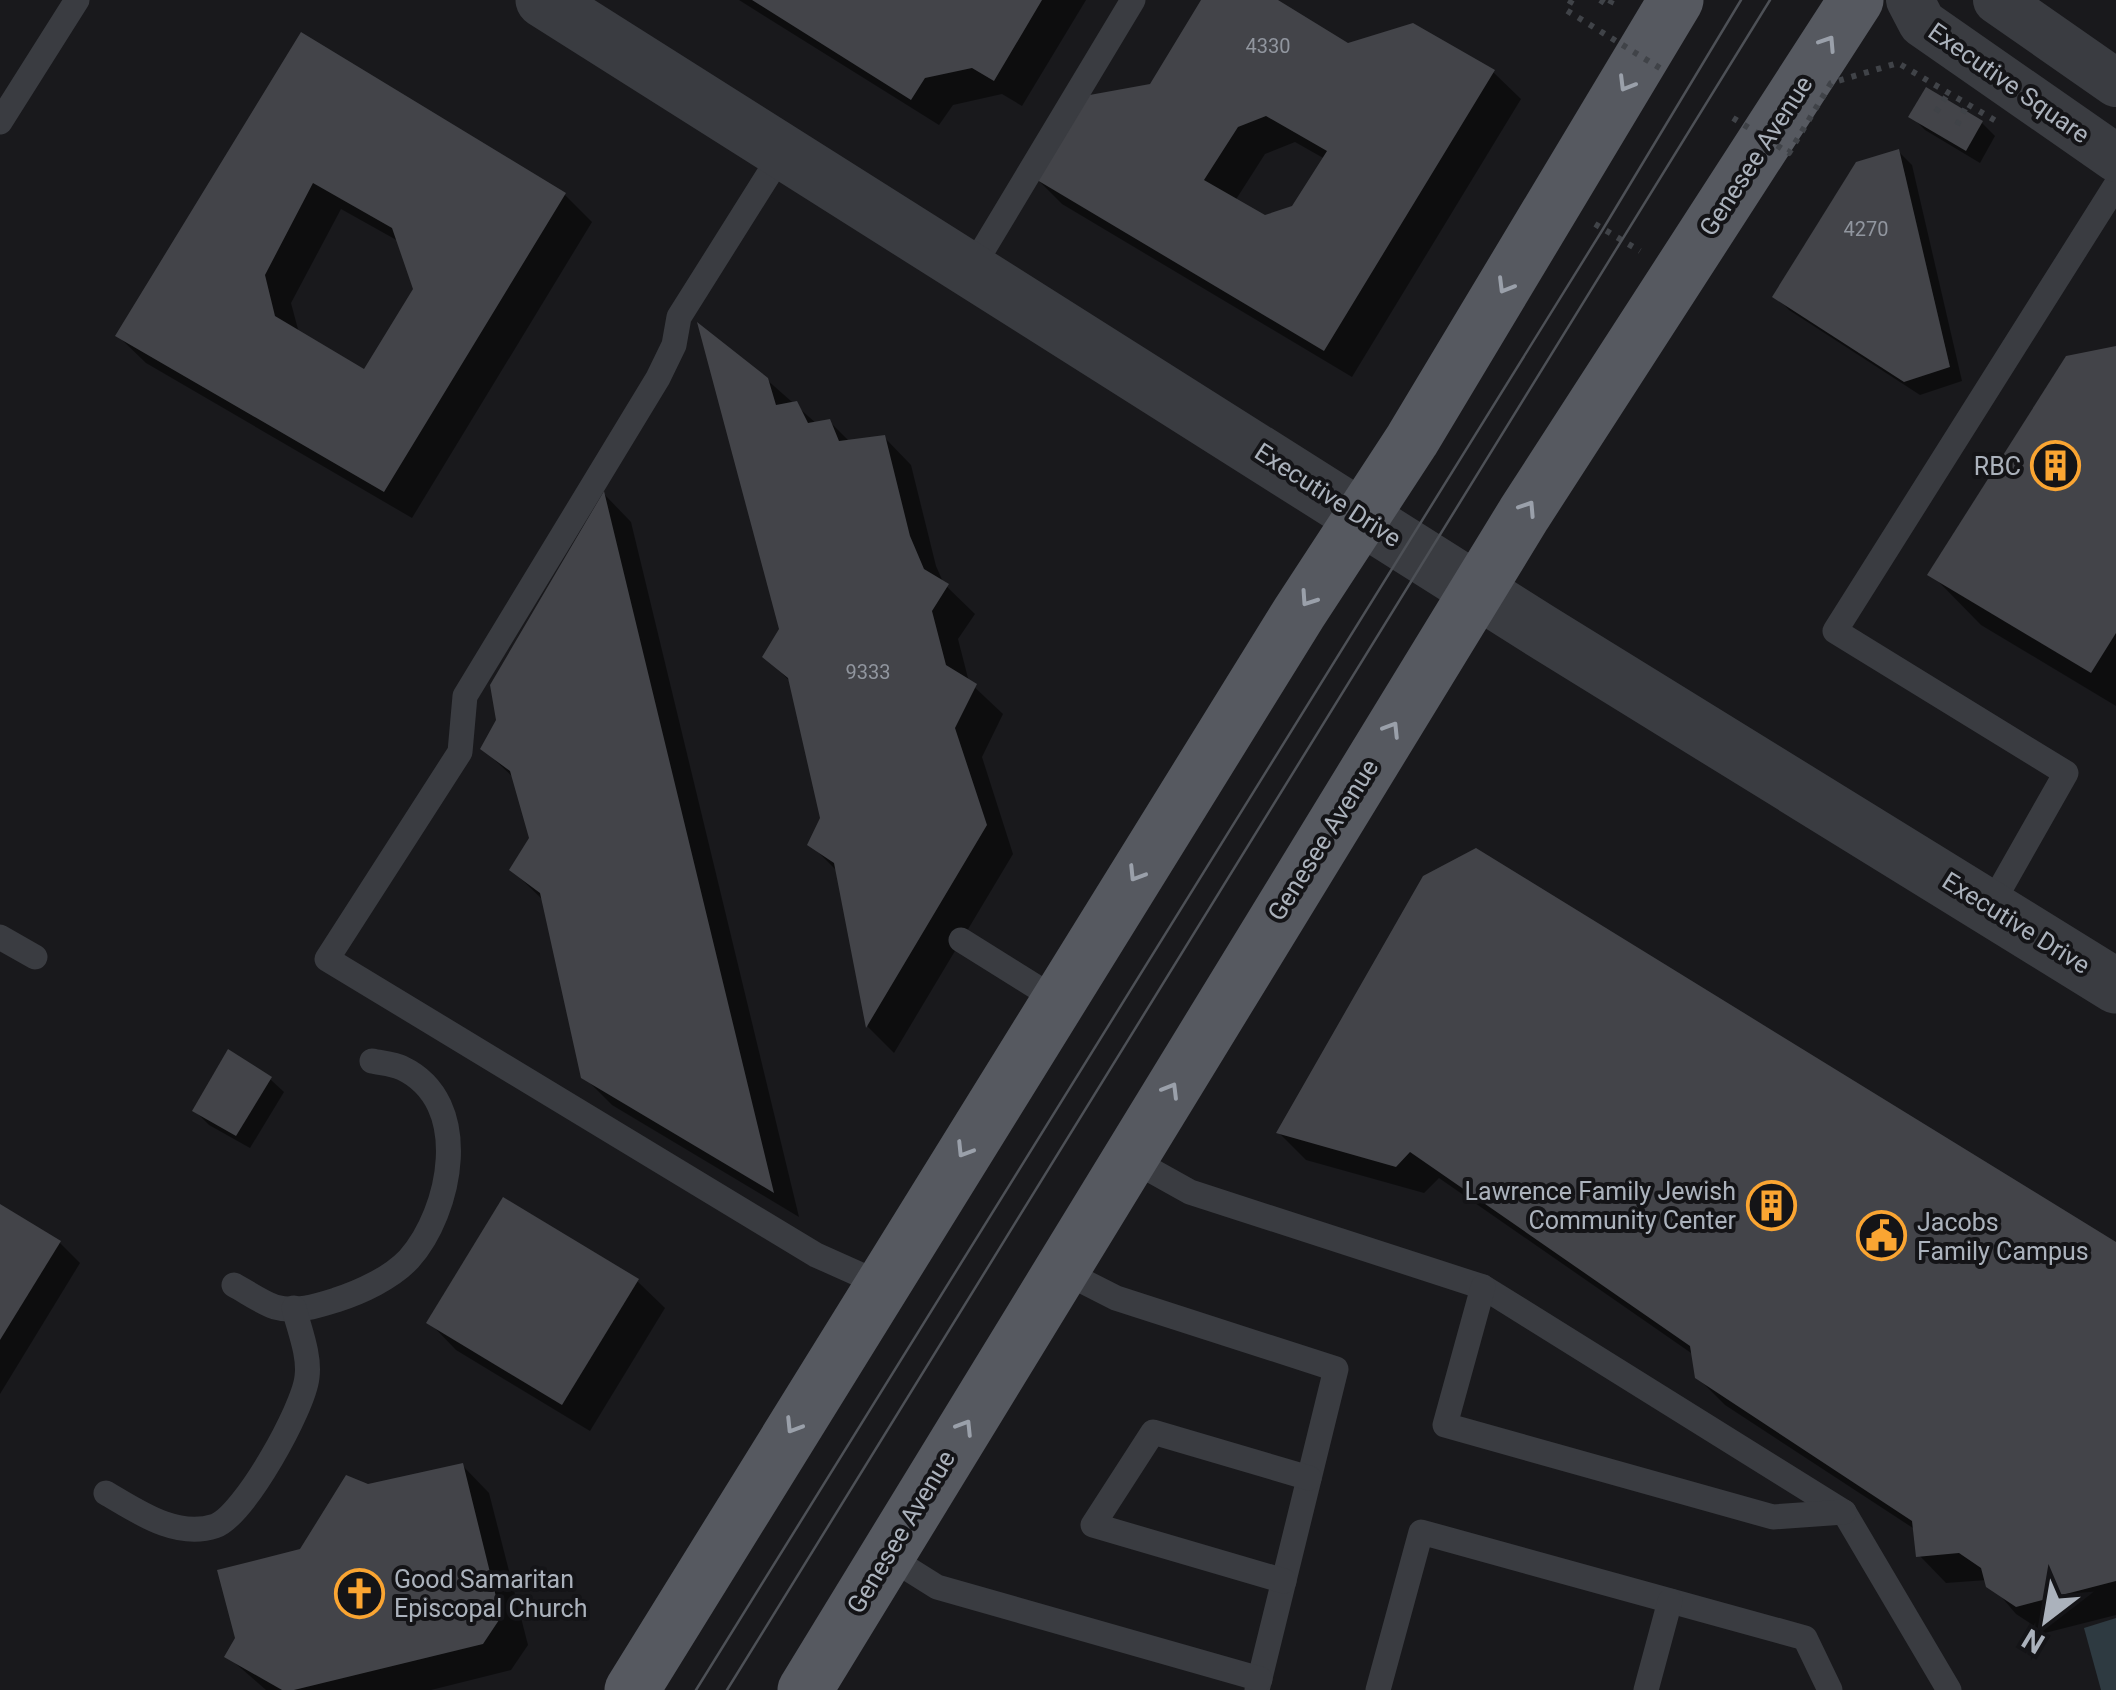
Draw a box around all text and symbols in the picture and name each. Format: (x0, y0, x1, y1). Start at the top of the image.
street label: Executive Square (1923, 17, 2095, 149)
house number: 4330 (1246, 34, 1290, 58)
one-way arrow (1816, 36, 1835, 54)
street label: Genesee Avenue (1694, 71, 1818, 241)
one-way arrow (1619, 73, 1638, 91)
house number: 4270 (1844, 217, 1888, 241)
one-way arrow (1498, 275, 1517, 293)
street label: Executive Drive (1250, 437, 1406, 553)
building icon: RBC (2030, 440, 2082, 492)
place label: RBC (1974, 452, 2021, 481)
one-way arrow (1516, 500, 1535, 518)
one-way arrow (1302, 587, 1320, 606)
house number: 9333 (846, 660, 890, 684)
one-way arrow (1380, 722, 1399, 740)
street label: Genesee Avenue (1262, 754, 1384, 926)
one-way arrow (1129, 863, 1148, 881)
street label: Executive Drive (1937, 866, 2095, 980)
one-way arrow (1158, 1083, 1177, 1101)
one-way arrow (957, 1139, 976, 1157)
place label: Lawrence Family Jewish Community Center (1465, 1177, 1737, 1235)
building icon: Lawrence Family Jewish Community Center (1745, 1179, 1797, 1231)
place label: Jacobs Family Campus (1917, 1208, 2089, 1266)
public building icon: Jacobs Family Campus (1856, 1210, 1908, 1262)
one-way arrow (786, 1415, 805, 1433)
one-way arrow (953, 1420, 972, 1438)
street label: Genesee Avenue (841, 1445, 961, 1619)
place label: Good Samaritan Episcopal Church (394, 1565, 587, 1623)
church icon: Good Samaritan Episcopal Church (333, 1567, 385, 1619)
north arrow (1996, 1570, 2096, 1670)
text: N (2016, 1622, 2050, 1660)

